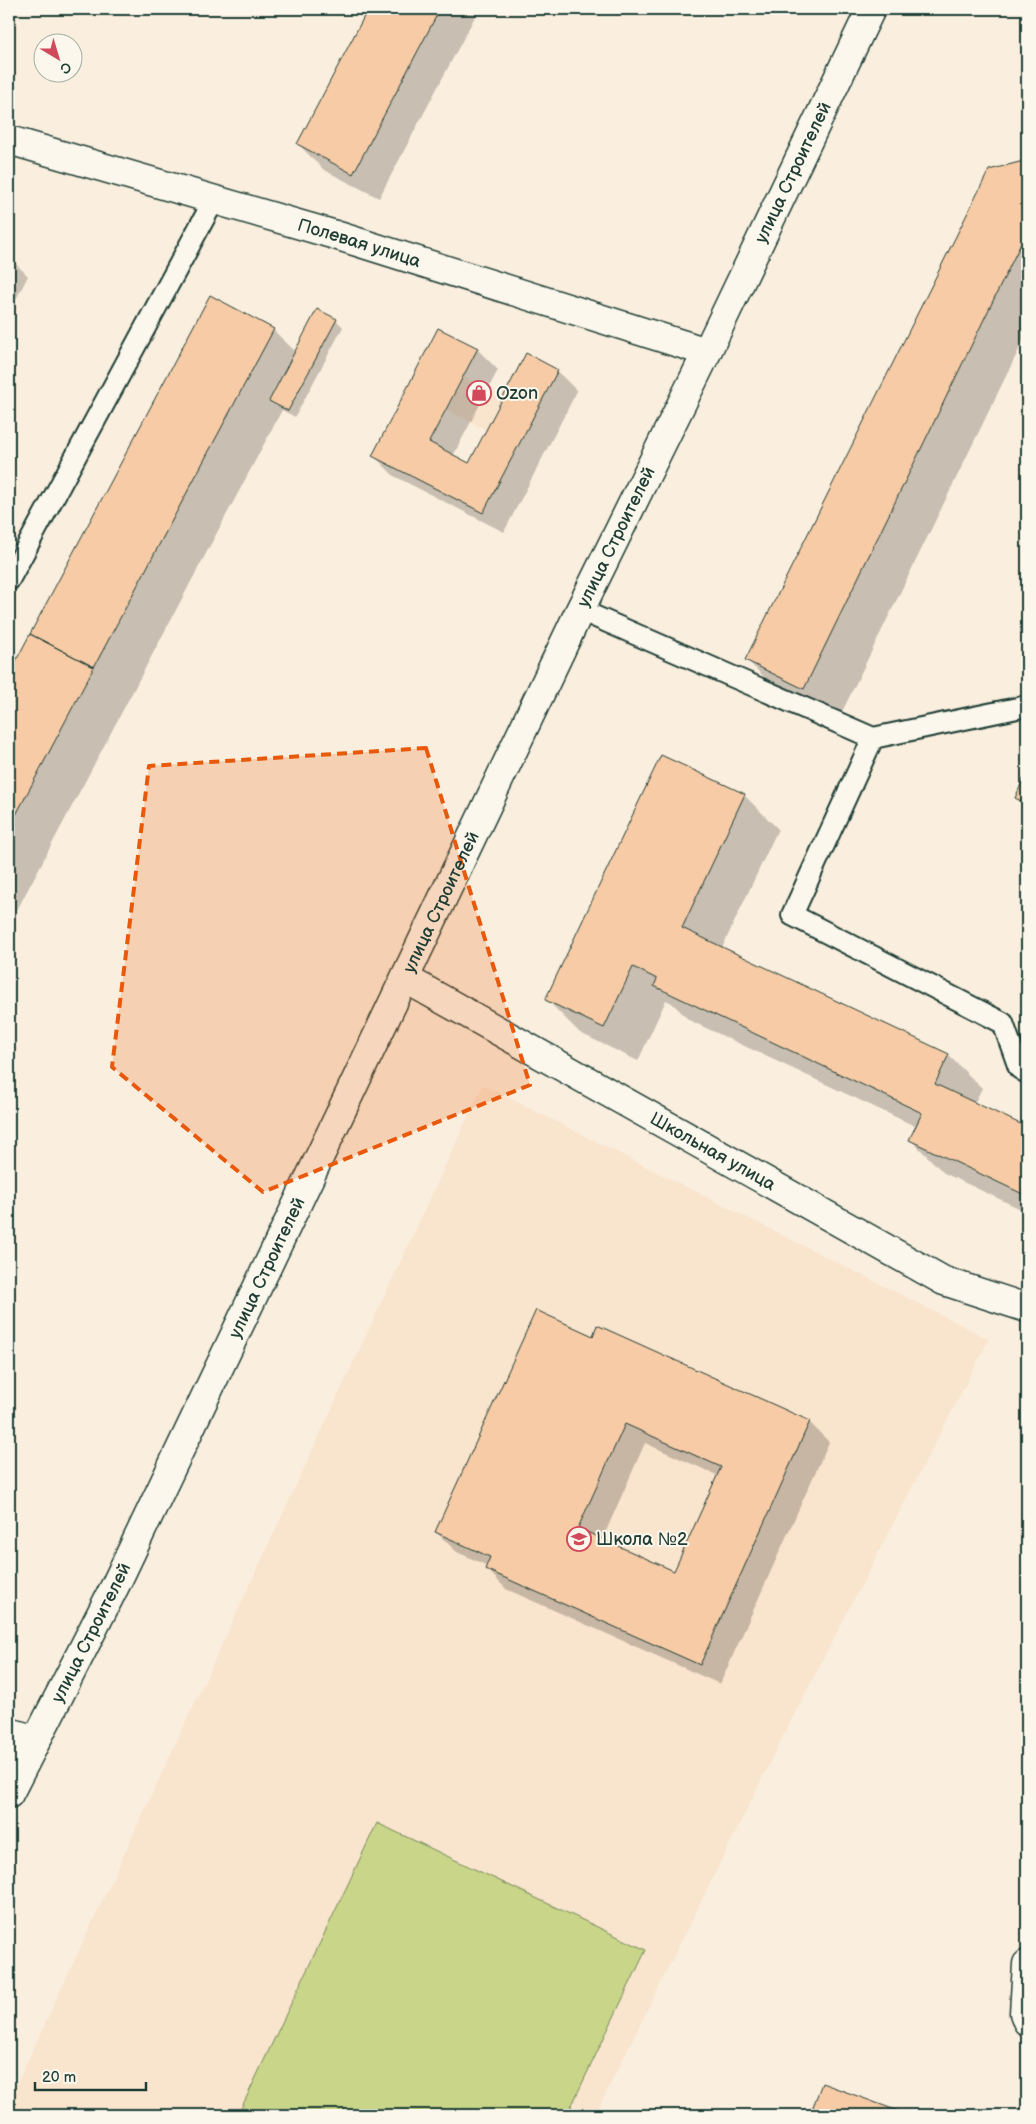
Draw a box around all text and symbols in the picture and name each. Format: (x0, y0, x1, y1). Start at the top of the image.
north arrow (32, 32, 82, 82)
text: С (56, 58, 75, 78)
street label: улица Строителей (750, 99, 835, 247)
street label: Полевая улица (295, 214, 424, 272)
shop icon: Ozon (466, 380, 492, 406)
place label: Ozon (496, 383, 538, 404)
street label: улица Строителей (573, 463, 659, 611)
street label: улица Строителей (398, 828, 483, 976)
street label: Школьная улица (646, 1108, 780, 1195)
street label: улица Строителей (224, 1194, 309, 1342)
school or university icon: Школа №2 (566, 1526, 592, 1552)
place label: Школа №2 (596, 1529, 688, 1550)
street label: улица Строителей (47, 1559, 135, 1706)
scale bar (35, 2059, 146, 2091)
text: 20 m (42, 2068, 76, 2087)

